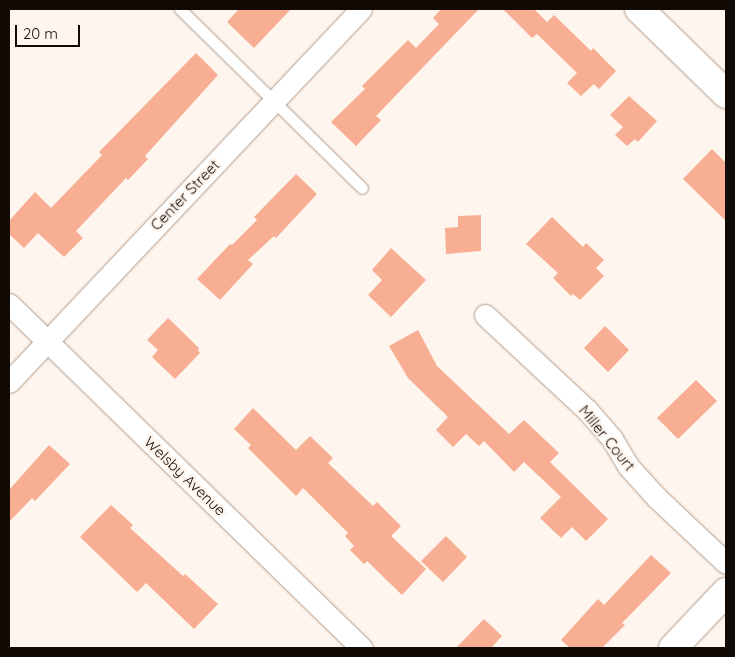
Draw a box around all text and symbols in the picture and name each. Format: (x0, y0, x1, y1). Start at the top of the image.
scale bar (18, 15, 82, 47)
text: 20 m (23, 24, 58, 43)
street label: Center Street (147, 156, 223, 234)
street label: Miller Court (575, 402, 639, 474)
street label: Welsby Avenue (141, 433, 229, 519)

